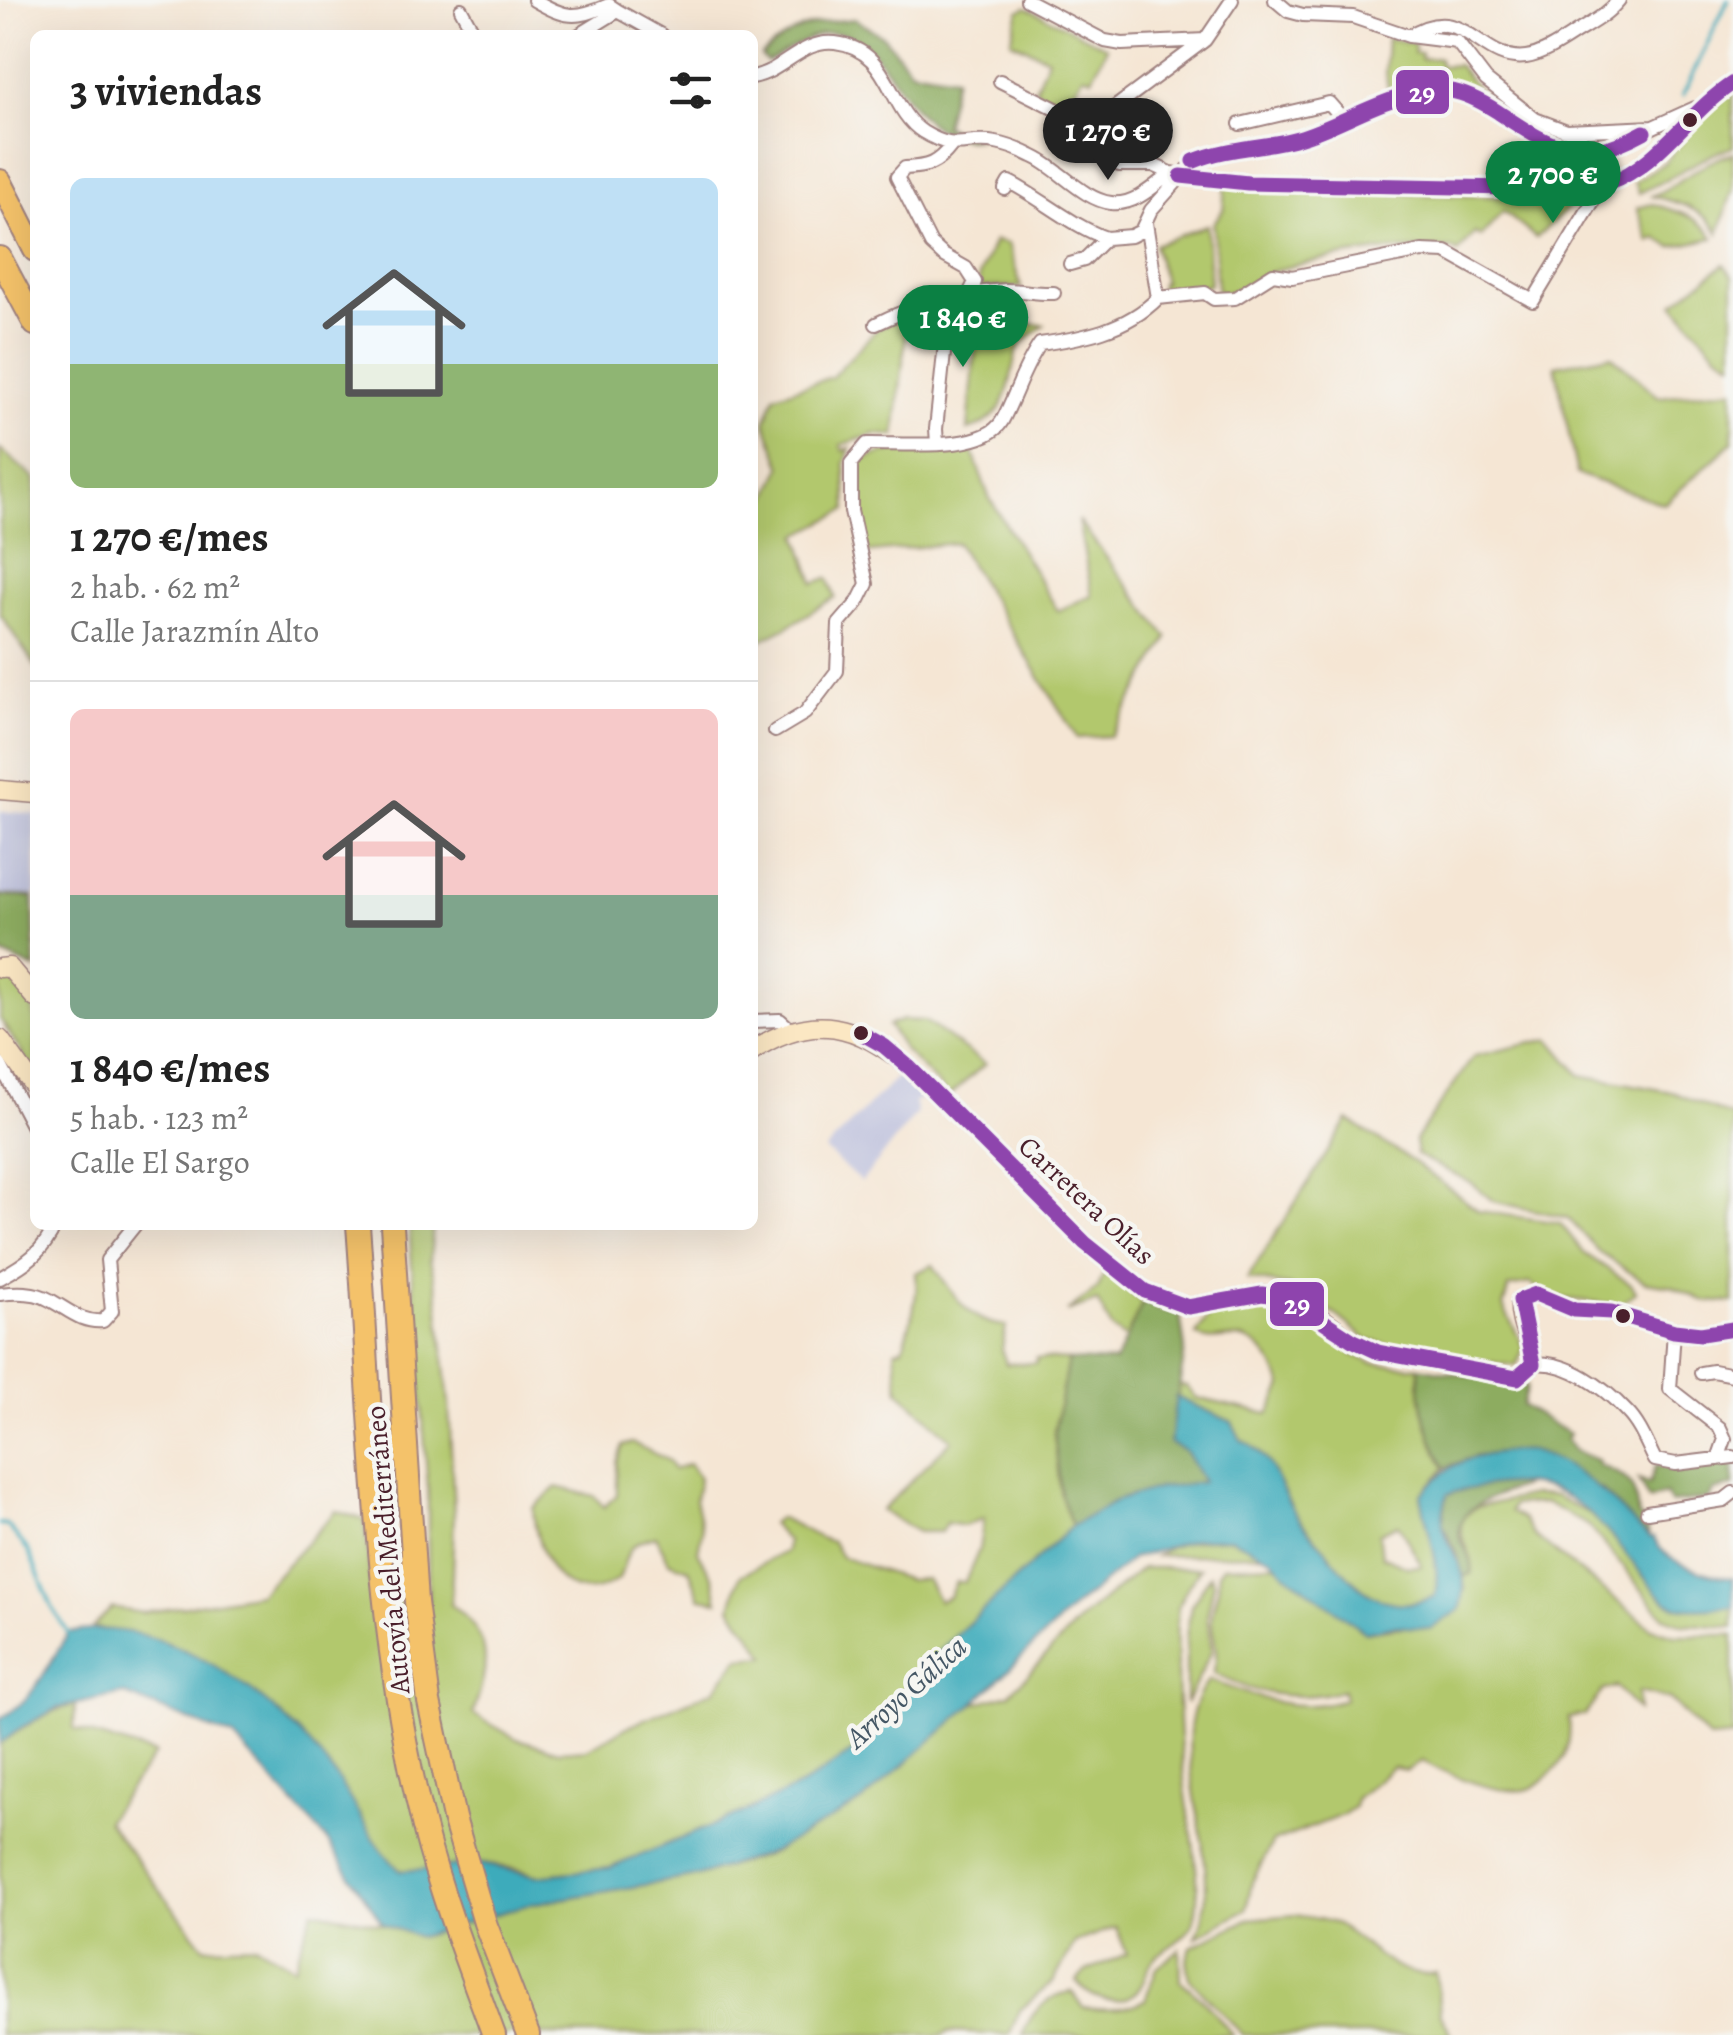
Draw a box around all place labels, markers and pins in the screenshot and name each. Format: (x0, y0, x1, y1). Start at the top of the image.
pin: 1 270 € (1016, 98, 1200, 183)
unlabelled marker (1680, 110, 1700, 130)
pin: 2 700 € (1461, 141, 1645, 226)
pin: 1 840 € (871, 285, 1055, 370)
unlabelled marker (851, 1023, 871, 1043)
unlabelled marker (1613, 1306, 1633, 1326)

